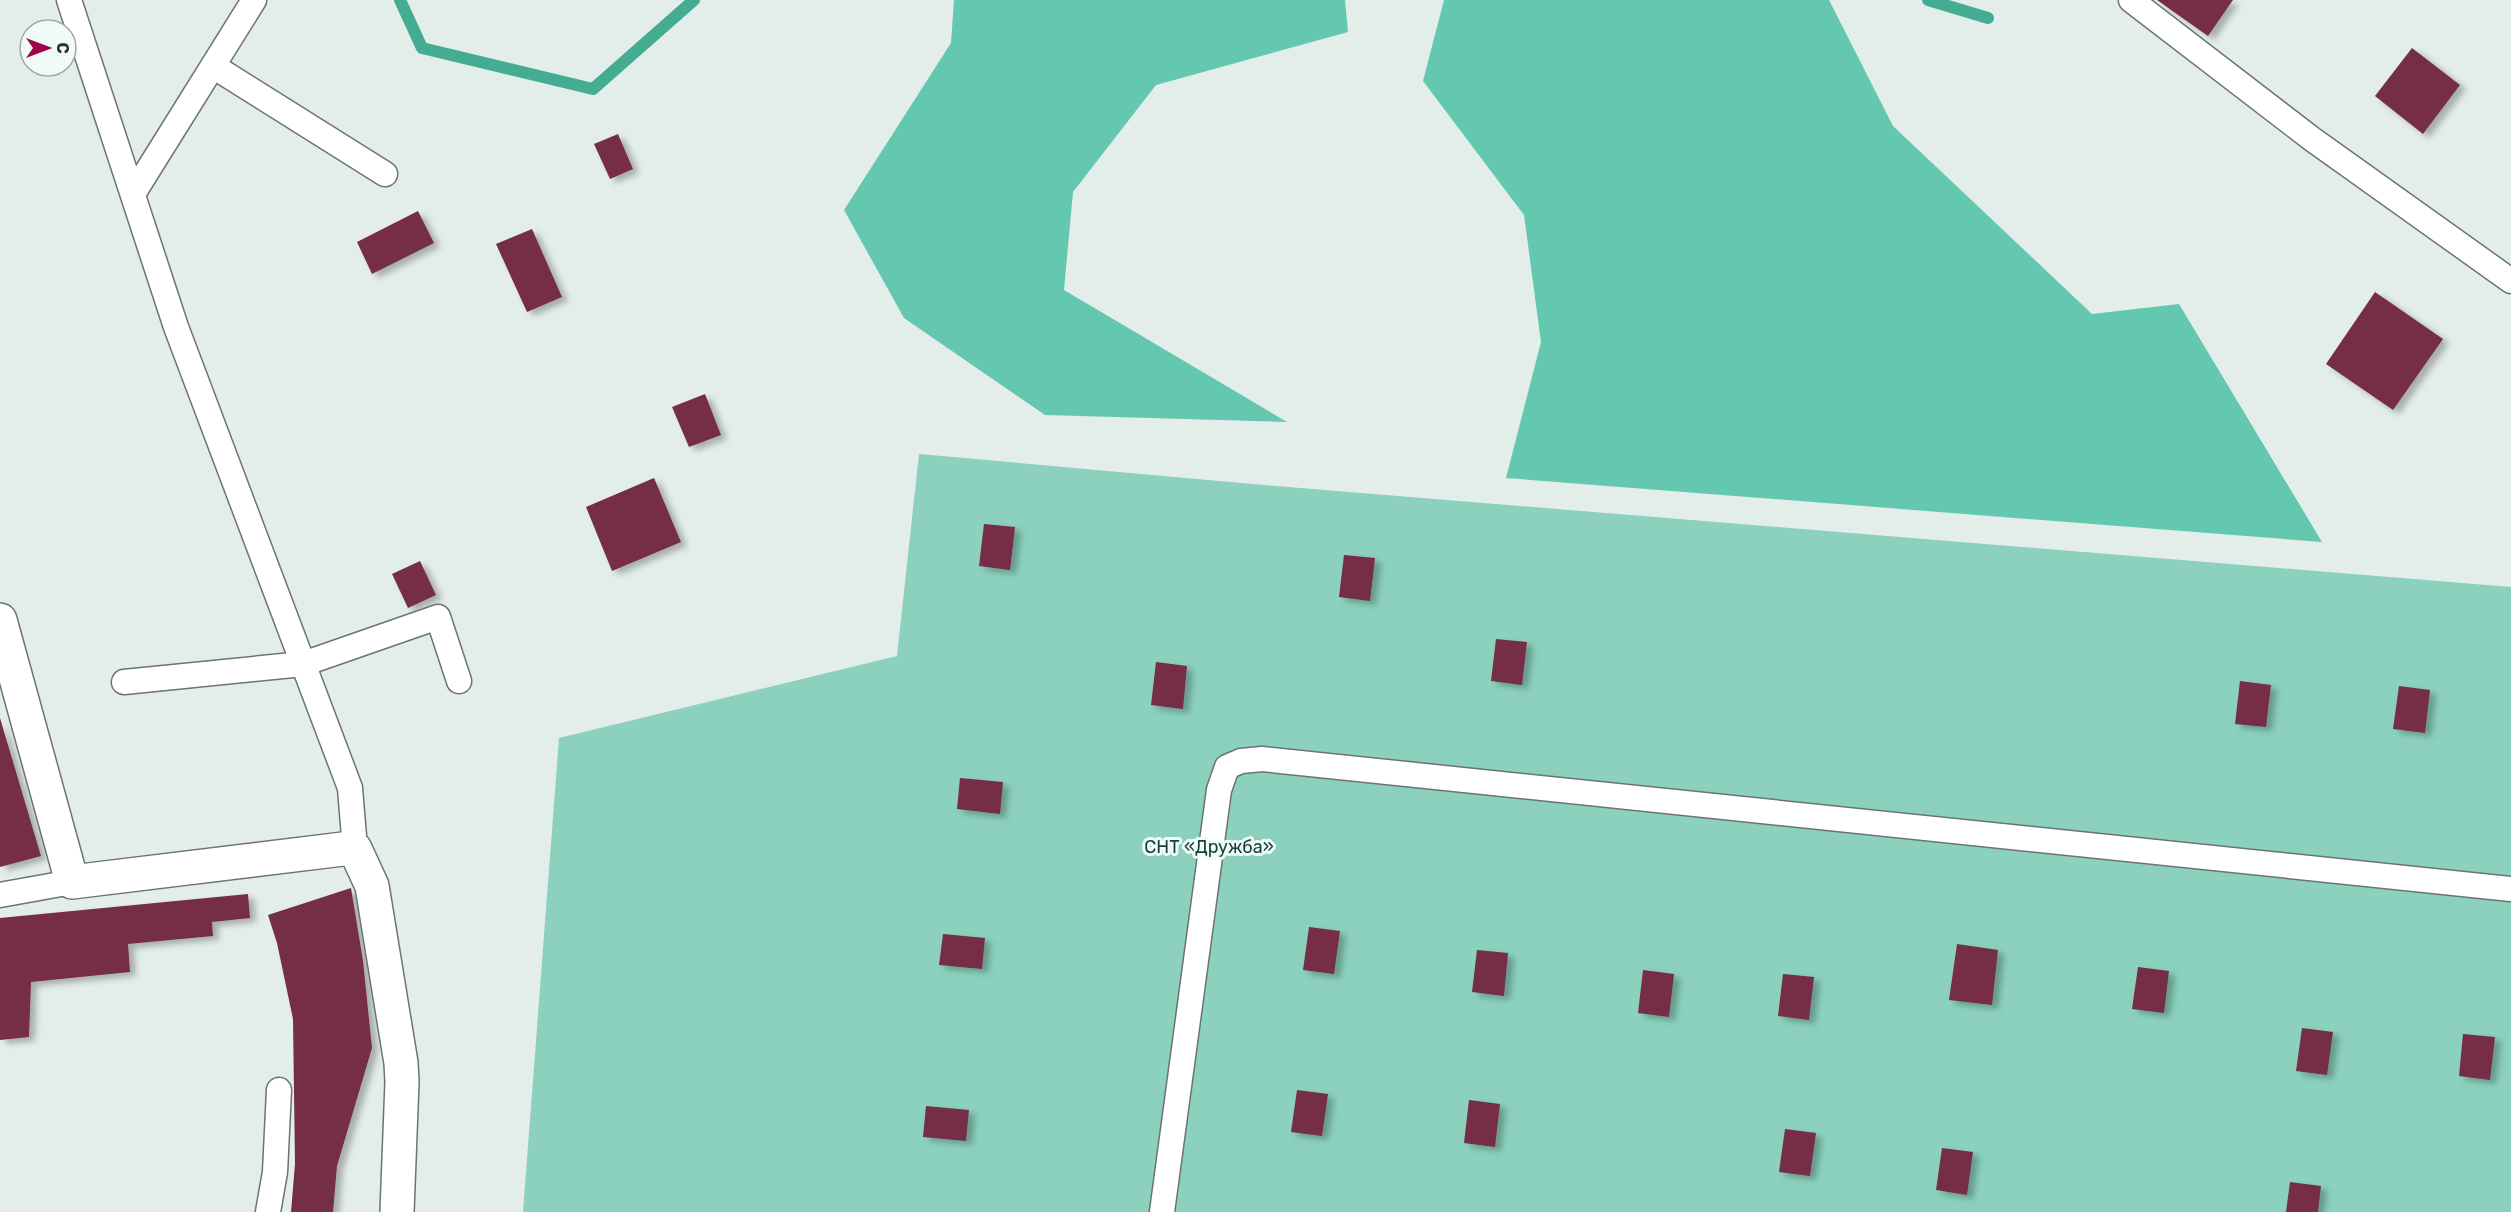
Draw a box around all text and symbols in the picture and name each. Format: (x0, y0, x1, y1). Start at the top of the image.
north arrow (18, 18, 78, 78)
text: С (53, 42, 72, 54)
park label: СНТ «Дружба» (1144, 836, 1274, 858)

